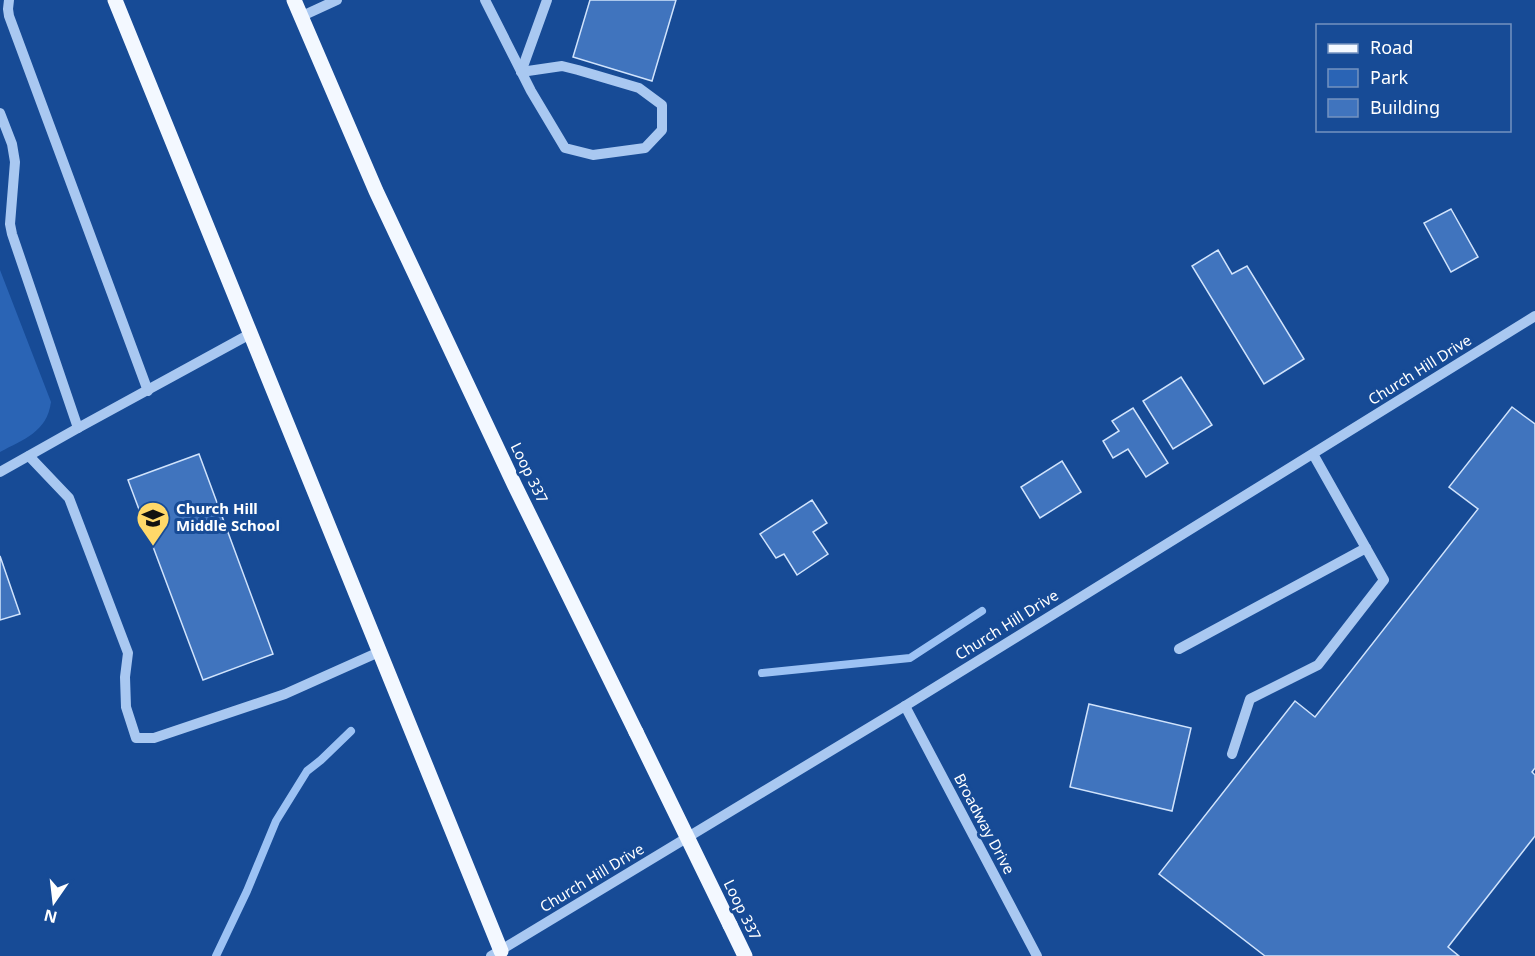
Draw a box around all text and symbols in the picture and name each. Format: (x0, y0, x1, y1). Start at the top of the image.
legend (1316, 24, 1511, 132)
text: Road (1370, 35, 1413, 59)
text: Park (1370, 65, 1408, 89)
text: Building (1370, 95, 1440, 119)
street label: Church Hill Drive (1364, 329, 1475, 409)
street label: Loop 337 (507, 439, 553, 506)
place label: Church Hill Middle School (176, 498, 280, 535)
school or university icon: Church Hill Middle School (135, 500, 171, 547)
street label: Church Hill Drive (951, 584, 1062, 664)
street label: Broadway Drive (950, 770, 1020, 877)
street label: Church Hill Drive (536, 838, 647, 916)
north arrow (24, 872, 84, 932)
street label: Loop 337 (720, 876, 766, 943)
text: N (41, 904, 59, 929)

